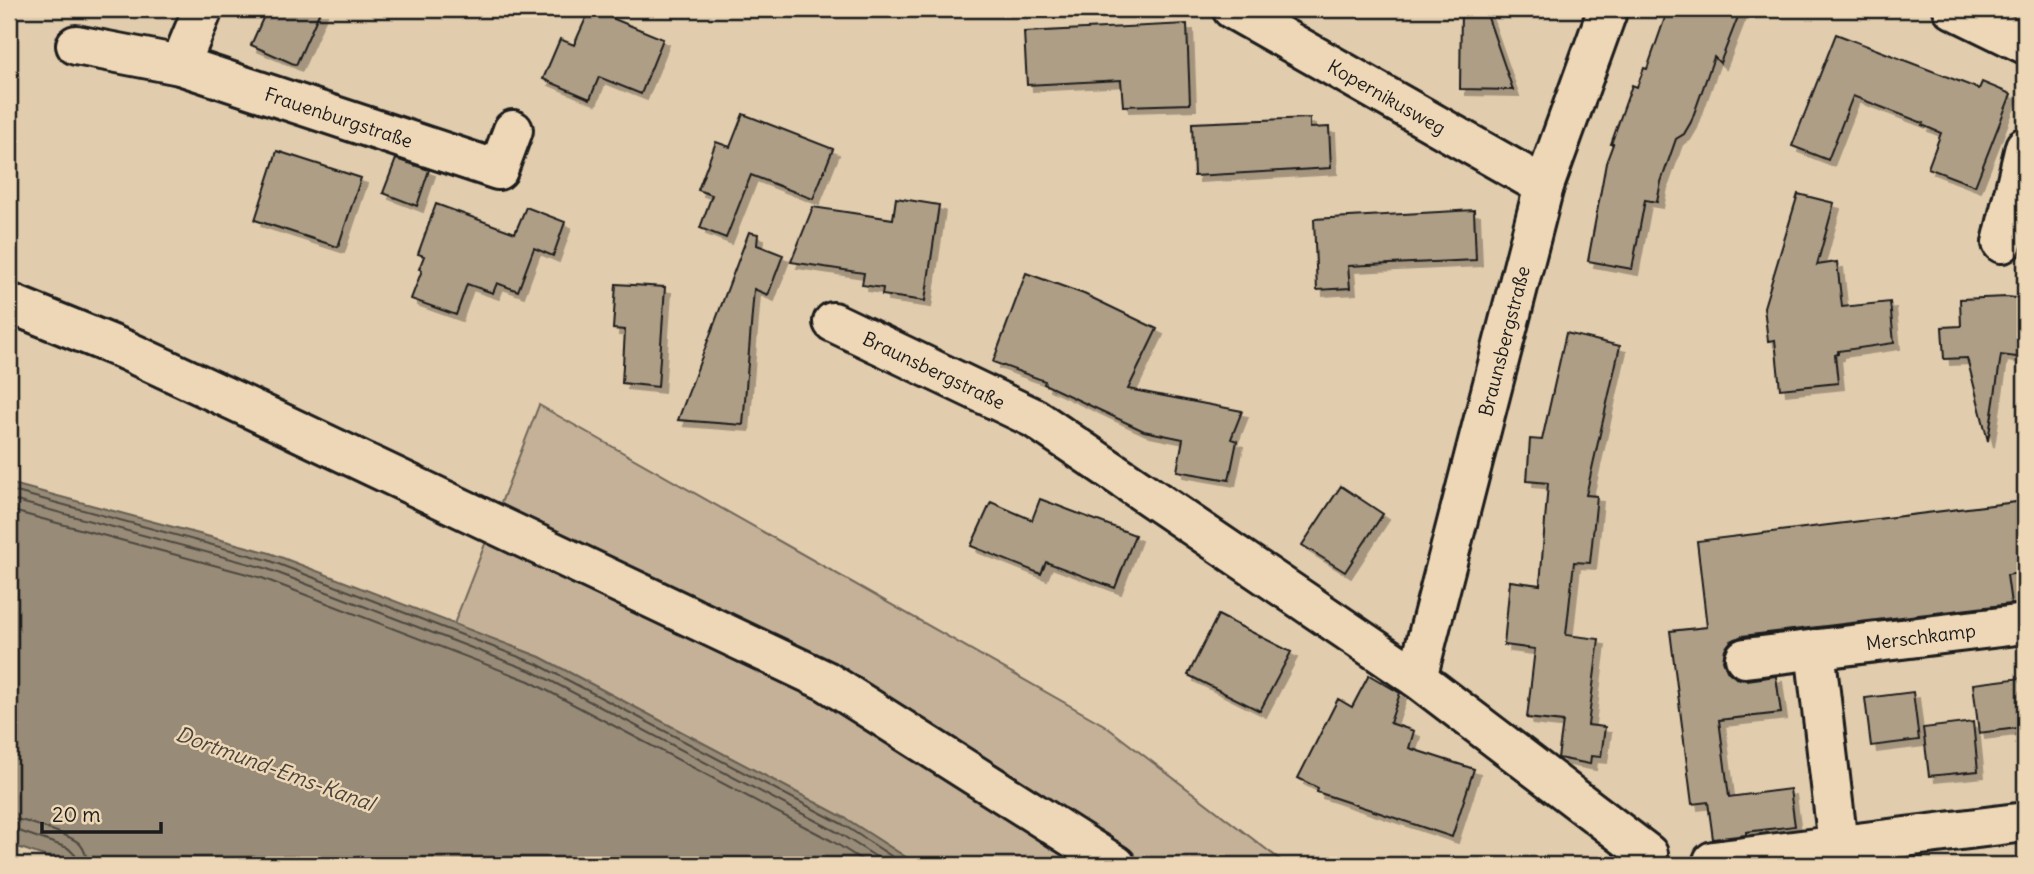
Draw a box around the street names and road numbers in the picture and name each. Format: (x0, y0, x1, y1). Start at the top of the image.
street label: Kopernikusweg (1324, 54, 1450, 140)
street label: Frauenburgstraße (262, 82, 416, 153)
street label: Braunsbergstraße (1473, 263, 1535, 419)
street label: Braunsbergstraße (859, 326, 1009, 414)
street label: Merschkamp (1864, 618, 1977, 655)

